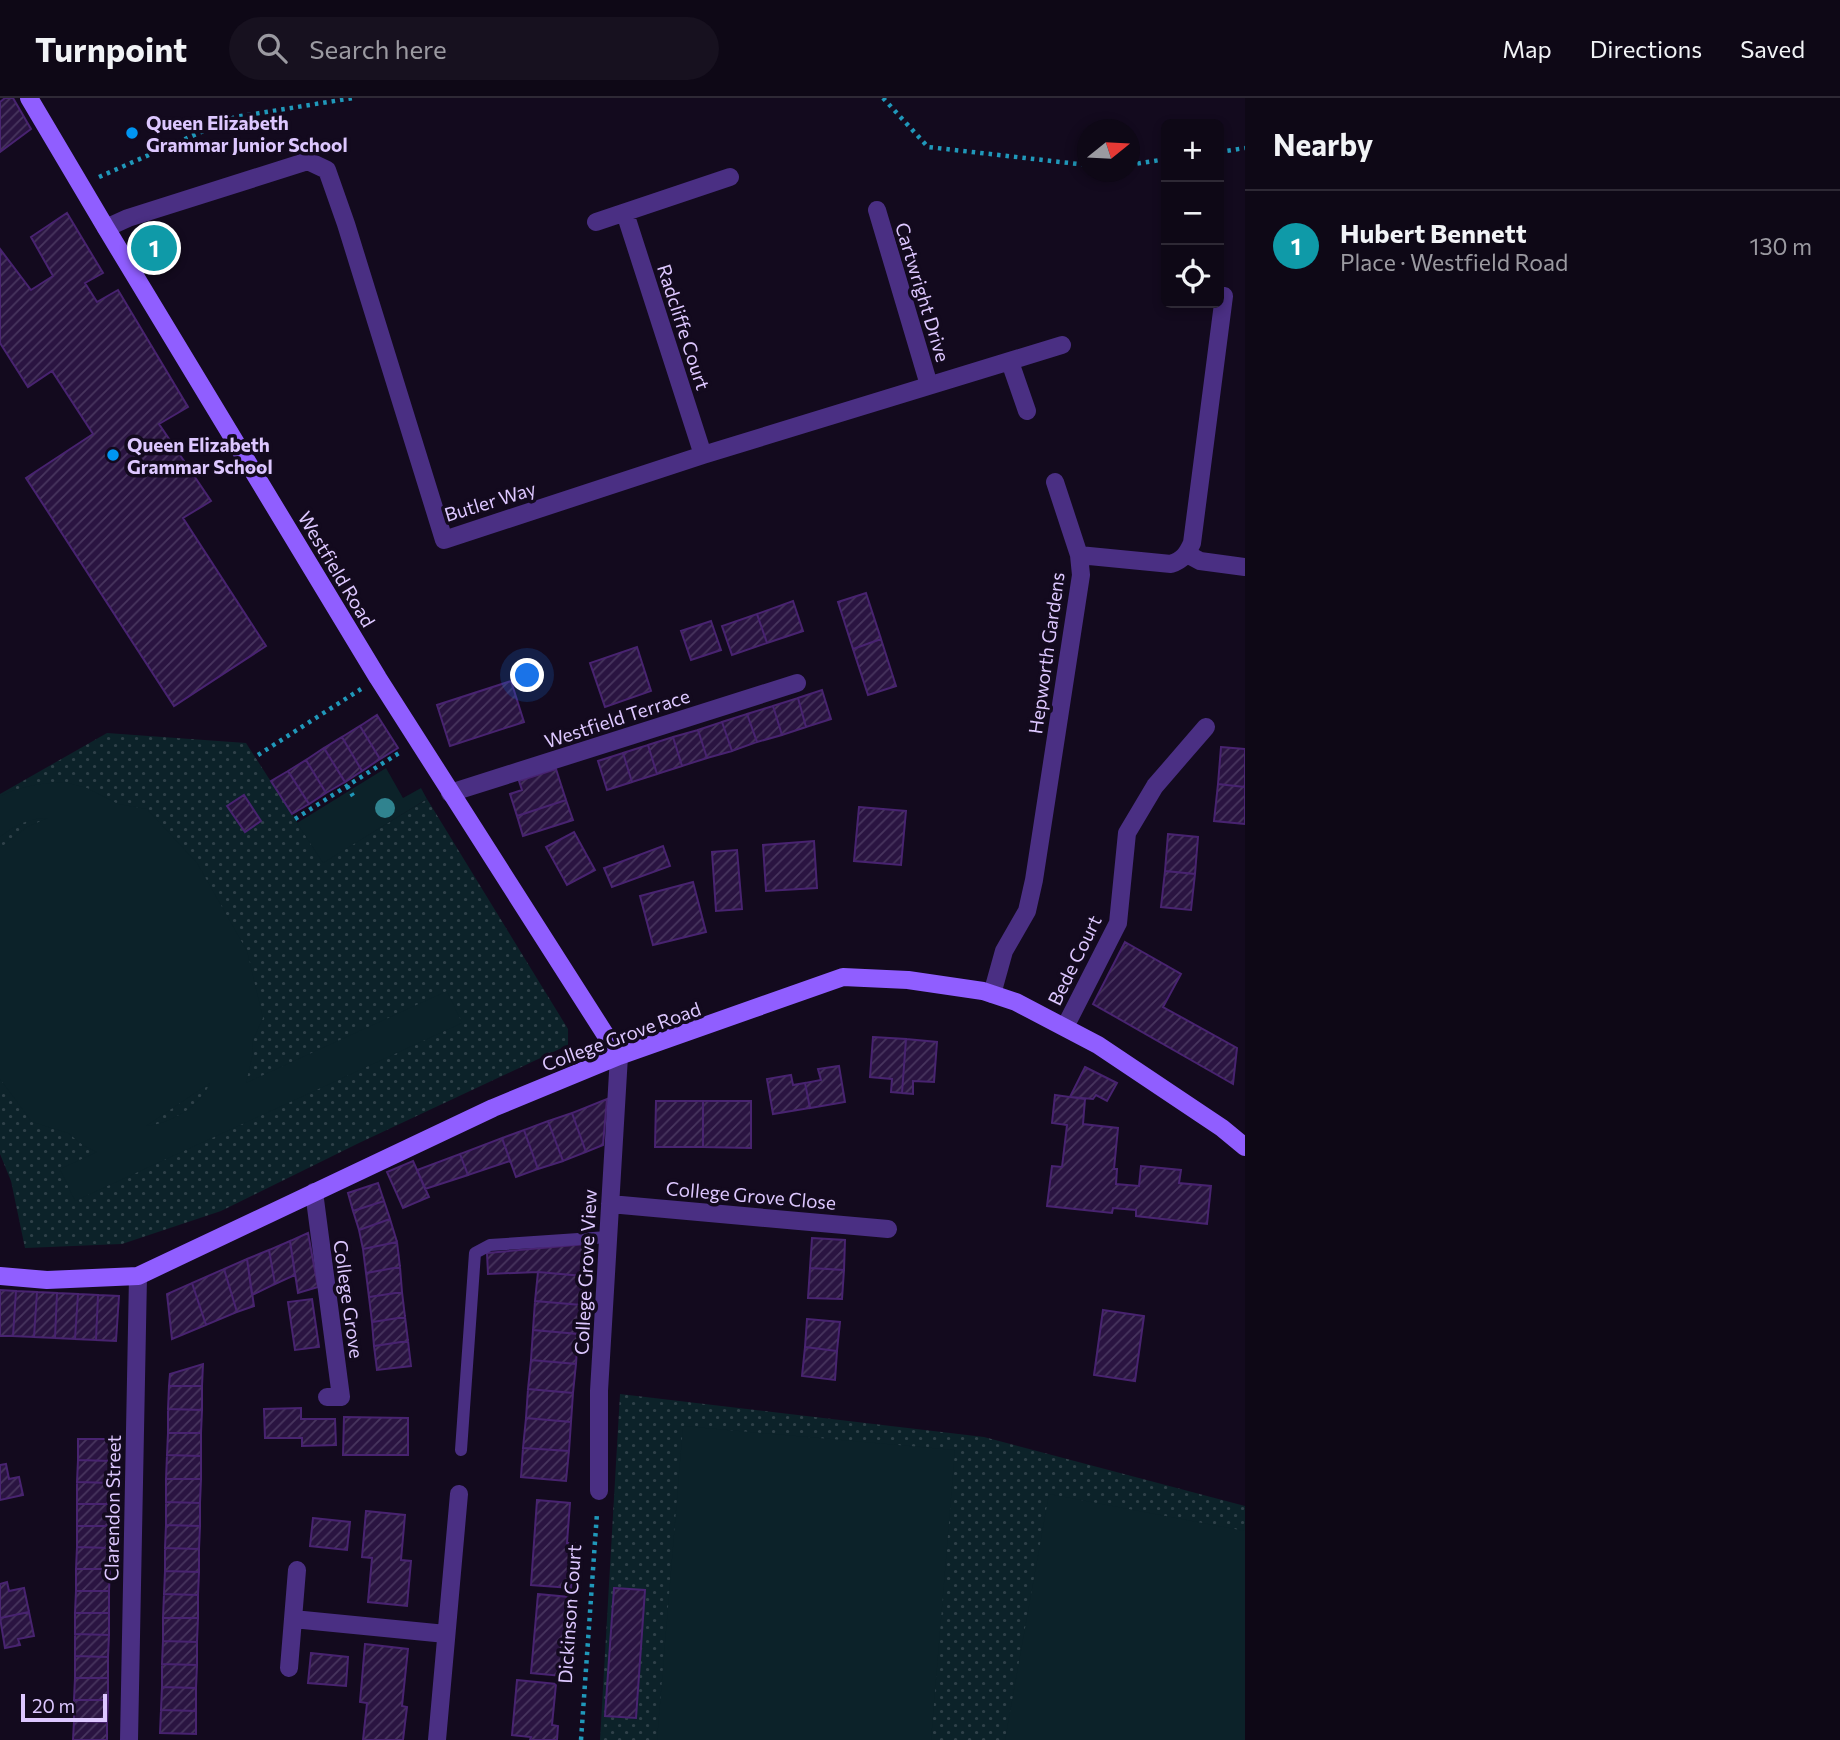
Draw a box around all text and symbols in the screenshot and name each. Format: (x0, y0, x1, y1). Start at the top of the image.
search box (229, 17, 719, 80)
text: Turnpoint (35, 28, 187, 69)
icon: search (253, 29, 291, 67)
text: Search here (309, 33, 447, 64)
text: Map (1502, 34, 1552, 63)
text: Directions (1590, 34, 1702, 63)
text: Saved (1740, 34, 1805, 63)
place label: Queen Elizabeth Grammar Junior School (146, 111, 348, 156)
north arrow (1077, 119, 1140, 182)
map controls (1161, 119, 1224, 308)
button: + (1161, 119, 1224, 182)
marker: Queen Elizabeth Grammar Junior School (124, 125, 140, 141)
text: Nearby (1273, 125, 1373, 162)
button: − (1161, 182, 1224, 245)
text: Hubert Bennett (1340, 217, 1527, 248)
street label: Cartwright Drive (891, 220, 955, 364)
pin: 1 (131, 222, 177, 274)
text: 1 (1291, 232, 1301, 260)
text: 130 m (1750, 232, 1812, 260)
button: locate (1161, 245, 1224, 308)
text: Place · Westfield Road (1340, 248, 1568, 276)
street label: Radcliffe Court (653, 261, 715, 393)
place label: Queen Elizabeth Grammar School (127, 433, 273, 478)
marker: Queen Elizabeth Grammar School (105, 447, 121, 463)
street label: Butler Way (441, 476, 539, 526)
street label: Westfield Road (293, 507, 381, 631)
street label: Hepworth Gardens (1023, 571, 1069, 735)
your location (510, 658, 544, 692)
street label: Westfield Terrace (541, 684, 693, 752)
street label: Bede Court (1042, 911, 1106, 1009)
street label: College Grove Road (538, 997, 704, 1075)
street label: College Grove Close (665, 1176, 837, 1214)
street label: College Grove View (569, 1189, 601, 1355)
street label: College Grove (329, 1238, 369, 1360)
street label: Clarendon Street (99, 1434, 125, 1581)
street label: Dickinson Court (553, 1544, 585, 1684)
scale bar (21, 1691, 107, 1723)
text: 20 m (32, 1694, 75, 1717)

